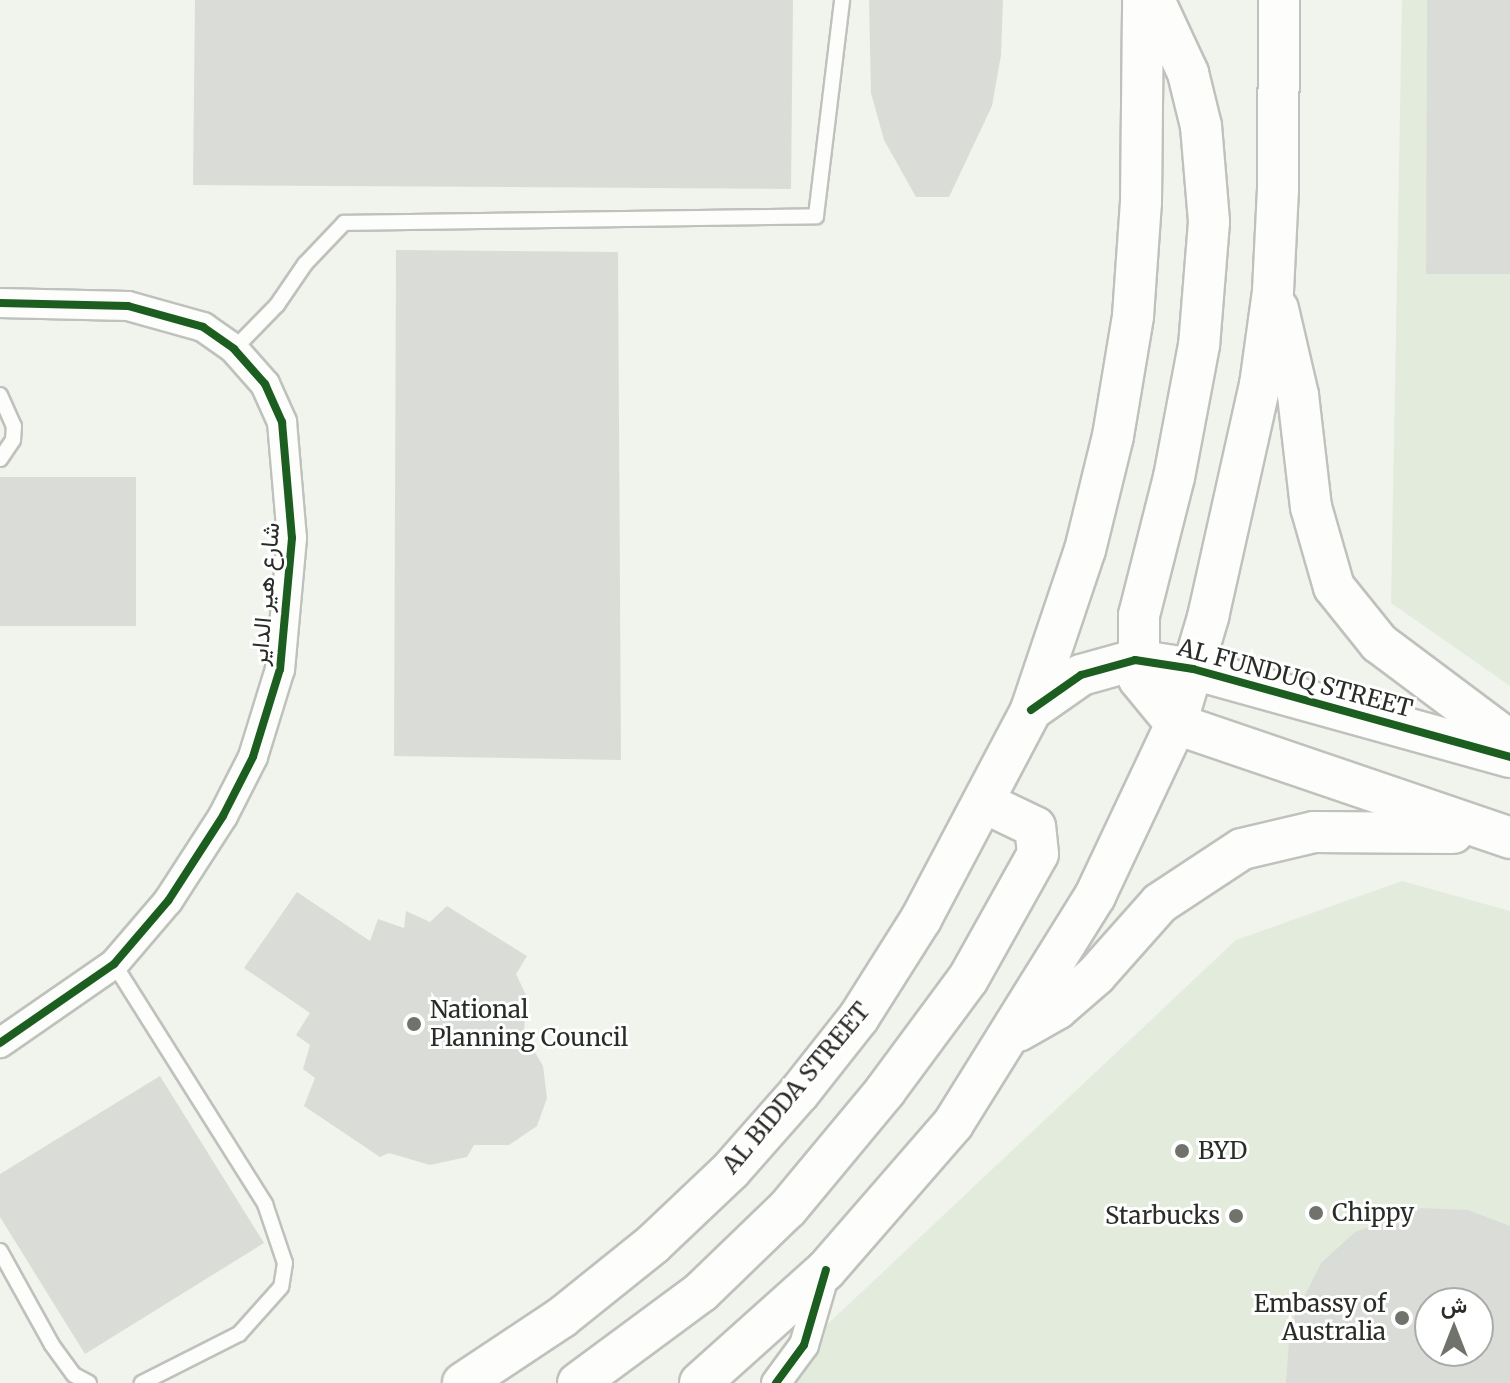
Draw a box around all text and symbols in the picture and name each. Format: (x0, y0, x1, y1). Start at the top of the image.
street label: شارع هير الداير (244, 521, 286, 667)
street label: AL FUNDUQ STREET (1174, 633, 1416, 723)
place label: National Planning Council (430, 996, 628, 1052)
street label: AL BIDDA STREET (716, 997, 876, 1179)
marker: National Planning Council (405, 1015, 423, 1033)
place label: BYD (1198, 1137, 1247, 1165)
marker: BYD (1173, 1142, 1191, 1160)
place label: Chippy (1332, 1199, 1414, 1227)
place label: Starbucks (1105, 1202, 1220, 1230)
marker: Chippy (1307, 1204, 1325, 1222)
marker: Starbucks (1227, 1207, 1245, 1225)
north arrow (1414, 1287, 1494, 1367)
place label: Embassy of Australia (1254, 1290, 1386, 1346)
text: ش (1441, 1291, 1467, 1319)
marker: Embassy of Australia (1393, 1309, 1411, 1327)

